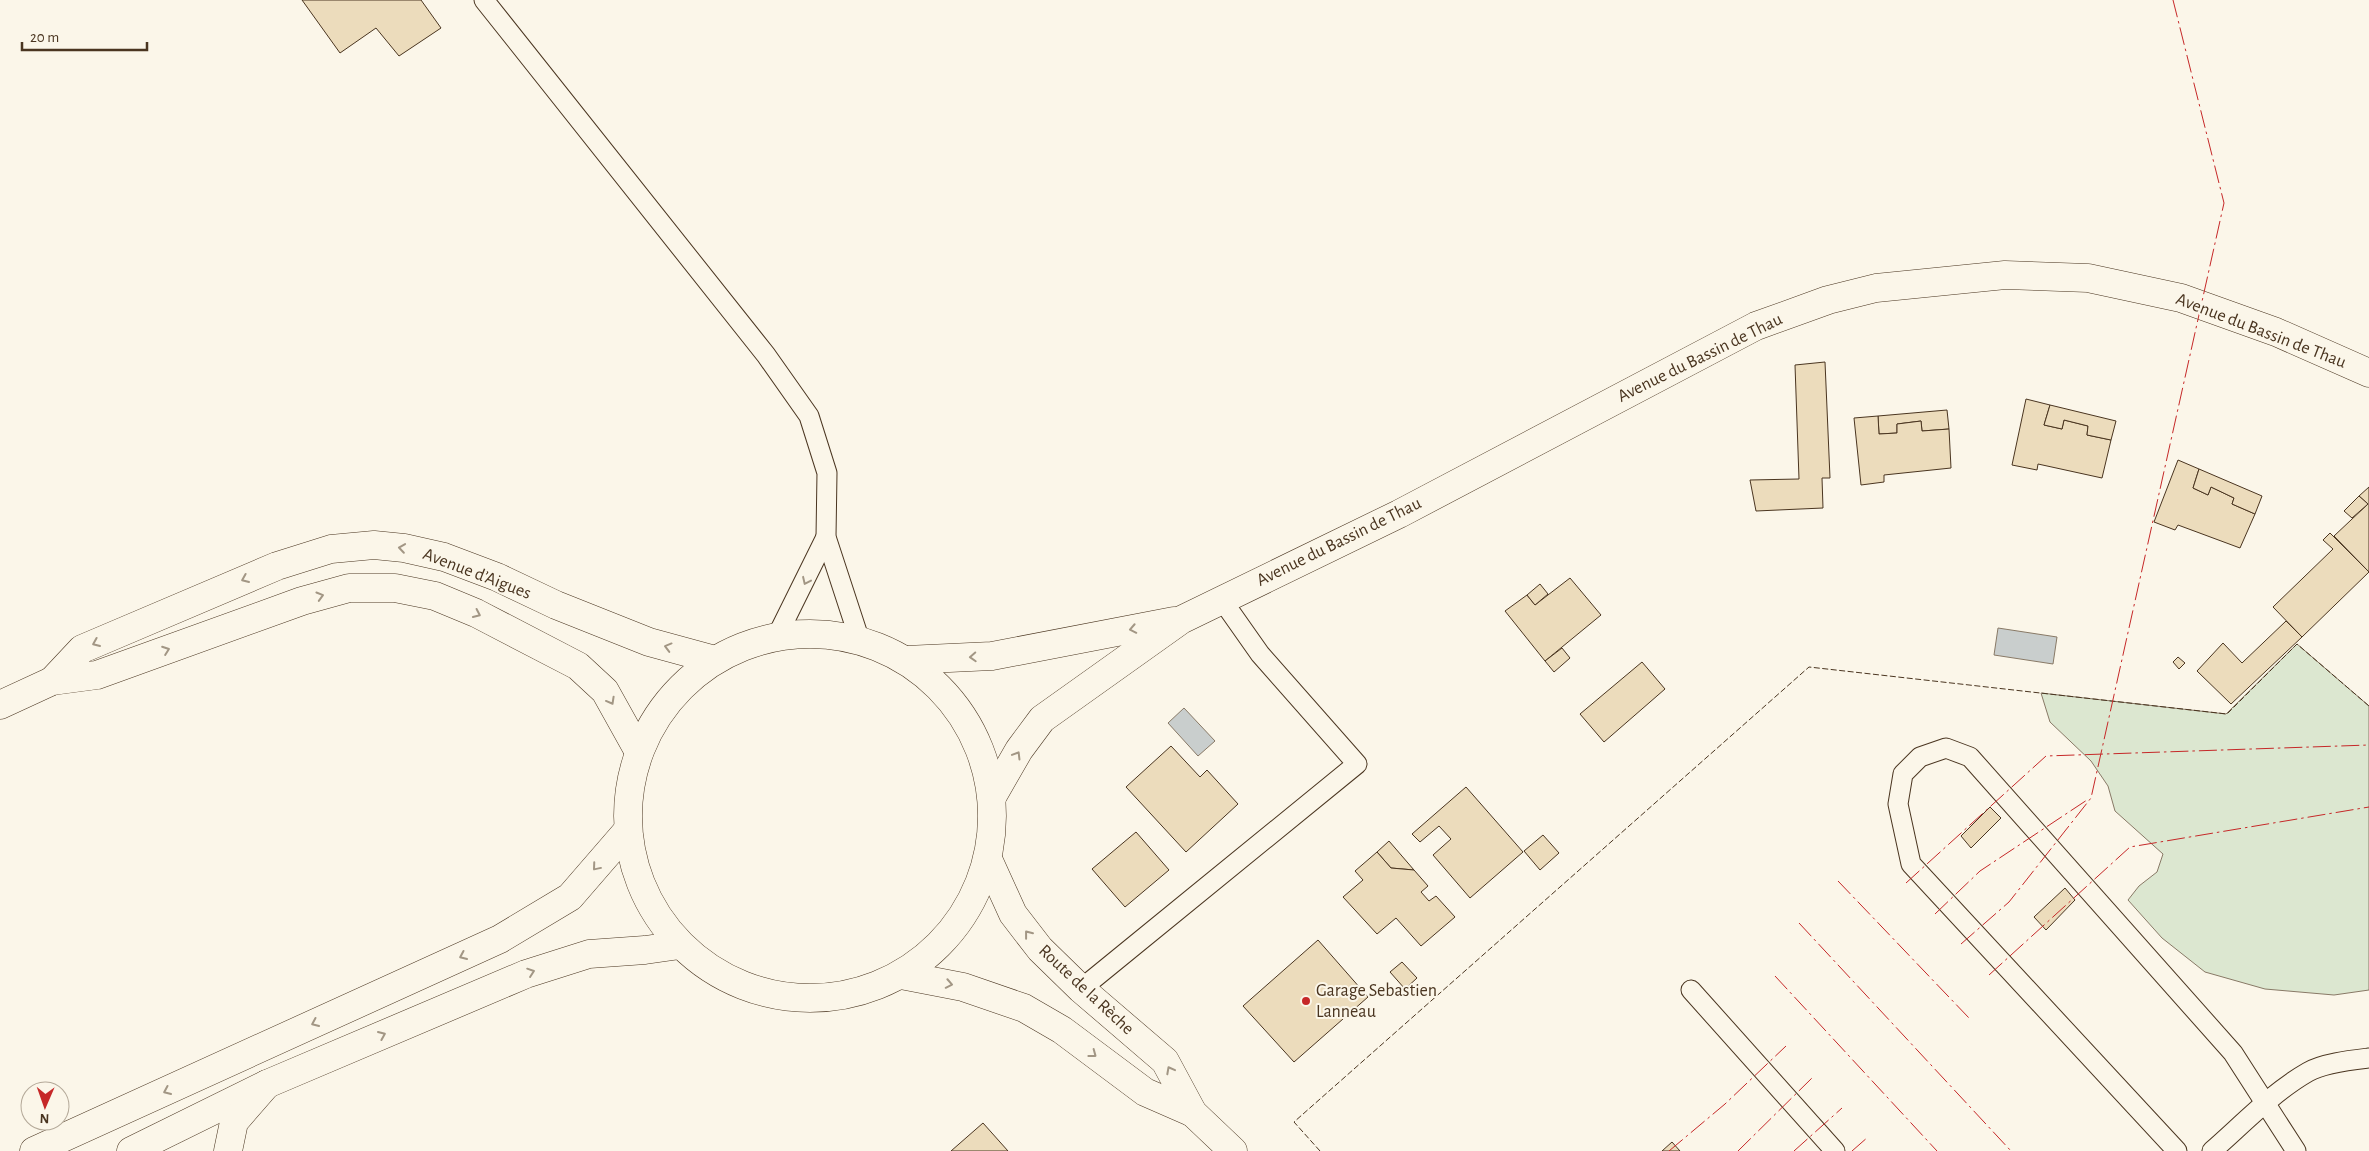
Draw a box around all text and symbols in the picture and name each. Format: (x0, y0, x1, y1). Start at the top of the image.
scale bar (22, 20, 148, 52)
text: 20 m (30, 30, 59, 45)
street label: Avenue du Bassin de Thau (2173, 290, 2349, 372)
street label: Avenue du Bassin de Thau (1615, 310, 1785, 406)
street label: Avenue du Bassin de Thau (1254, 494, 1424, 590)
one-way arrow (398, 543, 406, 554)
street label: Avenue d’Aigues (420, 545, 534, 603)
one-way arrow (241, 573, 250, 584)
one-way arrow (801, 576, 812, 585)
one-way arrow (315, 591, 324, 602)
one-way arrow (471, 607, 480, 617)
one-way arrow (1129, 623, 1137, 633)
one-way arrow (92, 637, 100, 647)
one-way arrow (665, 643, 673, 653)
one-way arrow (162, 646, 170, 656)
one-way arrow (969, 651, 977, 662)
one-way arrow (605, 695, 615, 704)
one-way arrow (1010, 751, 1020, 760)
one-way arrow (593, 861, 602, 870)
one-way arrow (1025, 930, 1034, 940)
street label: Route de la Rèche (1035, 942, 1137, 1038)
one-way arrow (459, 949, 468, 960)
one-way arrow (527, 968, 535, 978)
one-way arrow (944, 978, 953, 989)
place label: Garage Sebastien Lanneau (1316, 982, 1437, 1021)
marker: Garage Sebastien Lanneau (1300, 995, 1312, 1007)
one-way arrow (311, 1017, 320, 1028)
one-way arrow (377, 1031, 386, 1042)
one-way arrow (1088, 1048, 1097, 1057)
one-way arrow (1166, 1066, 1176, 1075)
north arrow (20, 1081, 70, 1131)
one-way arrow (163, 1084, 172, 1095)
text: N (39, 1111, 50, 1125)

